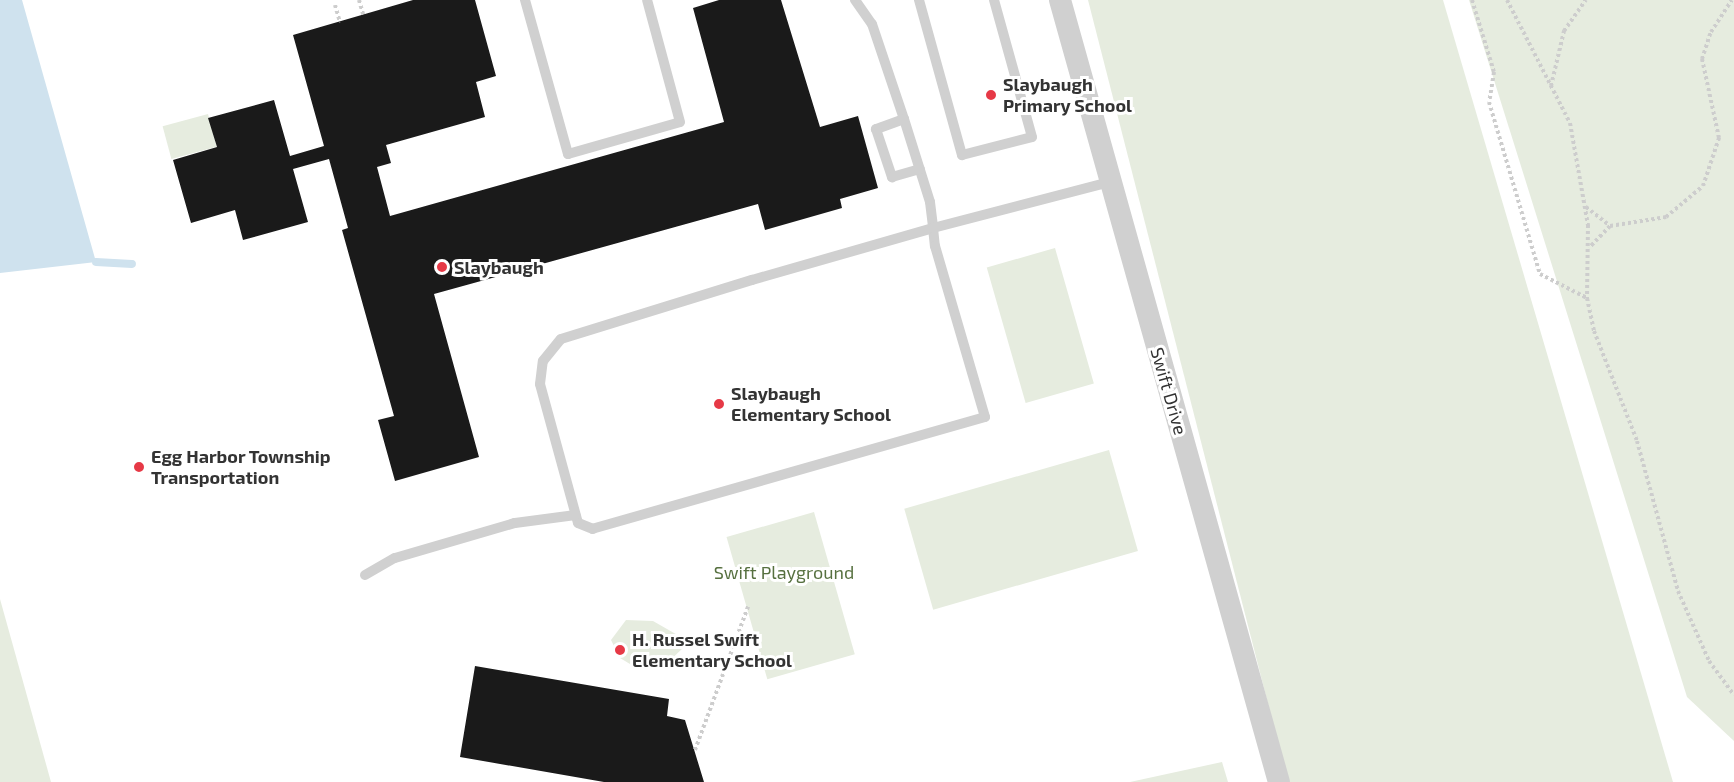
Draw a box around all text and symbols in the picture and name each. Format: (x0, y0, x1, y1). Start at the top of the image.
place label: Slaybaugh Primary School (1003, 74, 1132, 116)
marker: Slaybaugh Primary School (984, 88, 998, 102)
place label: Slaybaugh (454, 256, 544, 278)
marker: Slaybaugh (435, 260, 449, 274)
street label: Swift Drive (1146, 345, 1192, 437)
place label: Slaybaugh Elementary School (731, 383, 891, 426)
marker: Slaybaugh Elementary School (712, 397, 726, 411)
place label: Egg Harbor Township Transportation (151, 446, 331, 488)
marker: Egg Harbor Township Transportation (132, 460, 146, 474)
park label: Swift Playground (714, 561, 854, 583)
place label: H. Russel Swift Elementary School (632, 629, 792, 672)
marker: H. Russel Swift Elementary School (613, 643, 627, 657)

